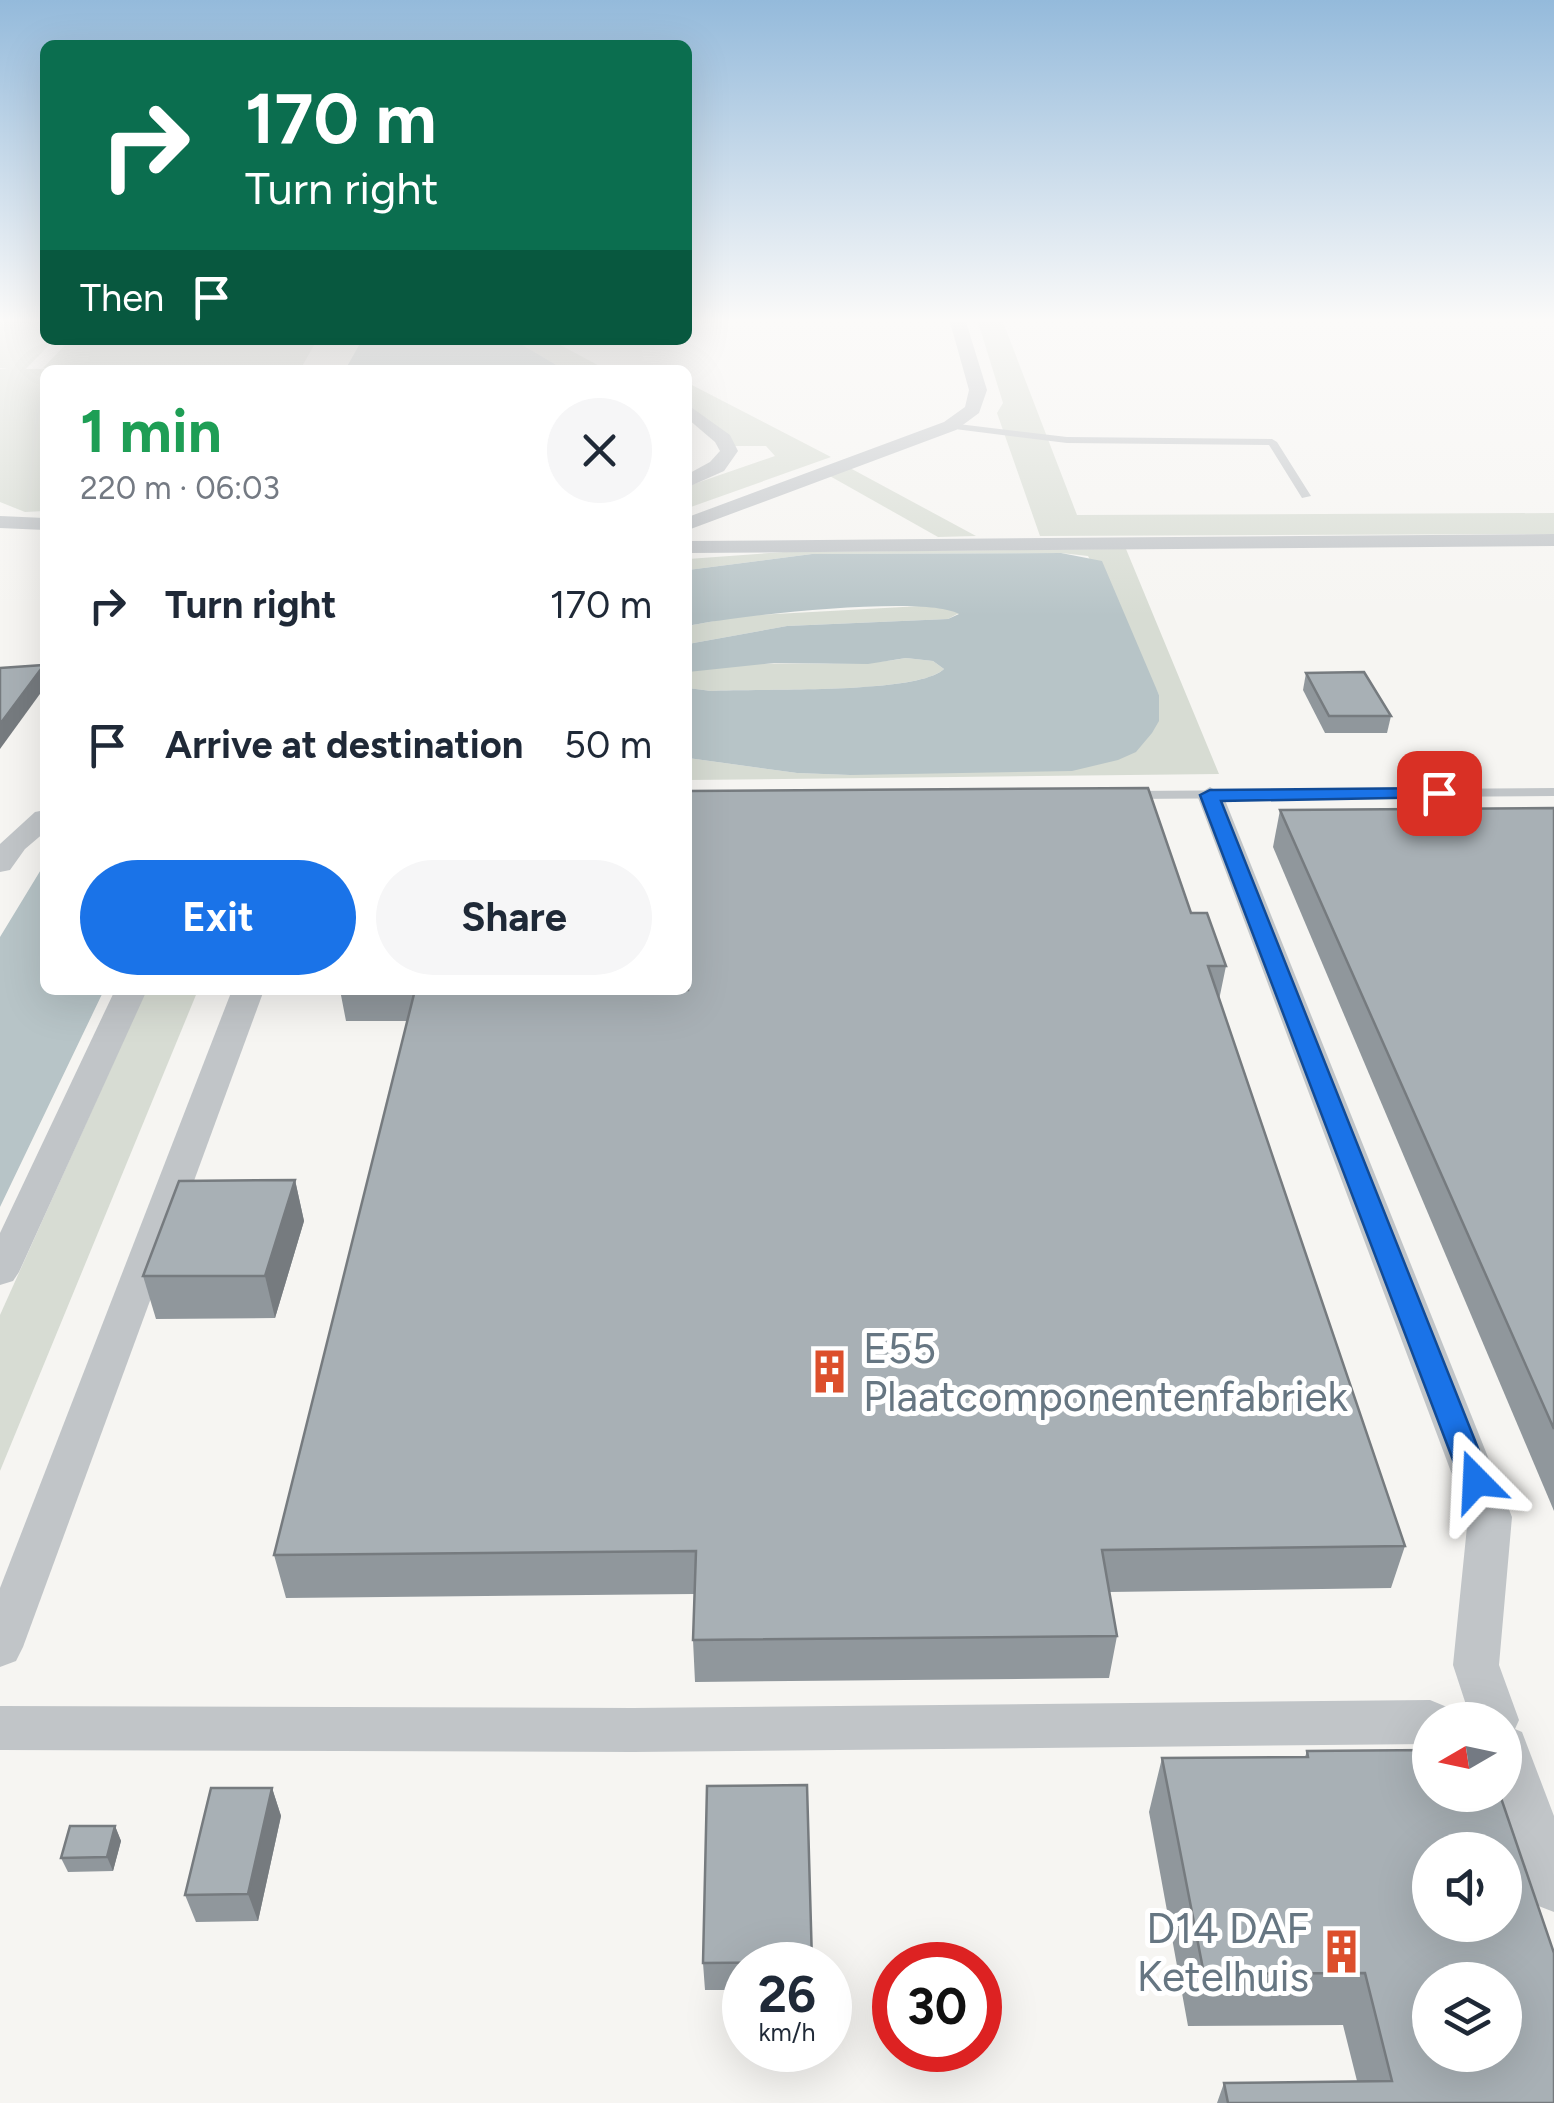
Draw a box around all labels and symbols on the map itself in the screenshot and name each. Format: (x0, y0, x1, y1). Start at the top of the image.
pin (1397, 751, 1482, 836)
place label: E55 Plaatcomponentenfabriek (863, 1323, 1348, 1422)
building icon: E55 Plaatcomponentenfabriek (806, 1348, 854, 1396)
position arrow (1424, 1429, 1528, 1533)
north arrow (1412, 1702, 1522, 1812)
place label: D14 DAF Ketelhuis (1137, 1903, 1309, 2002)
building icon: D14 DAF Ketelhuis (1318, 1928, 1366, 1976)
speed limit sign: 30 (872, 1942, 1002, 2072)

